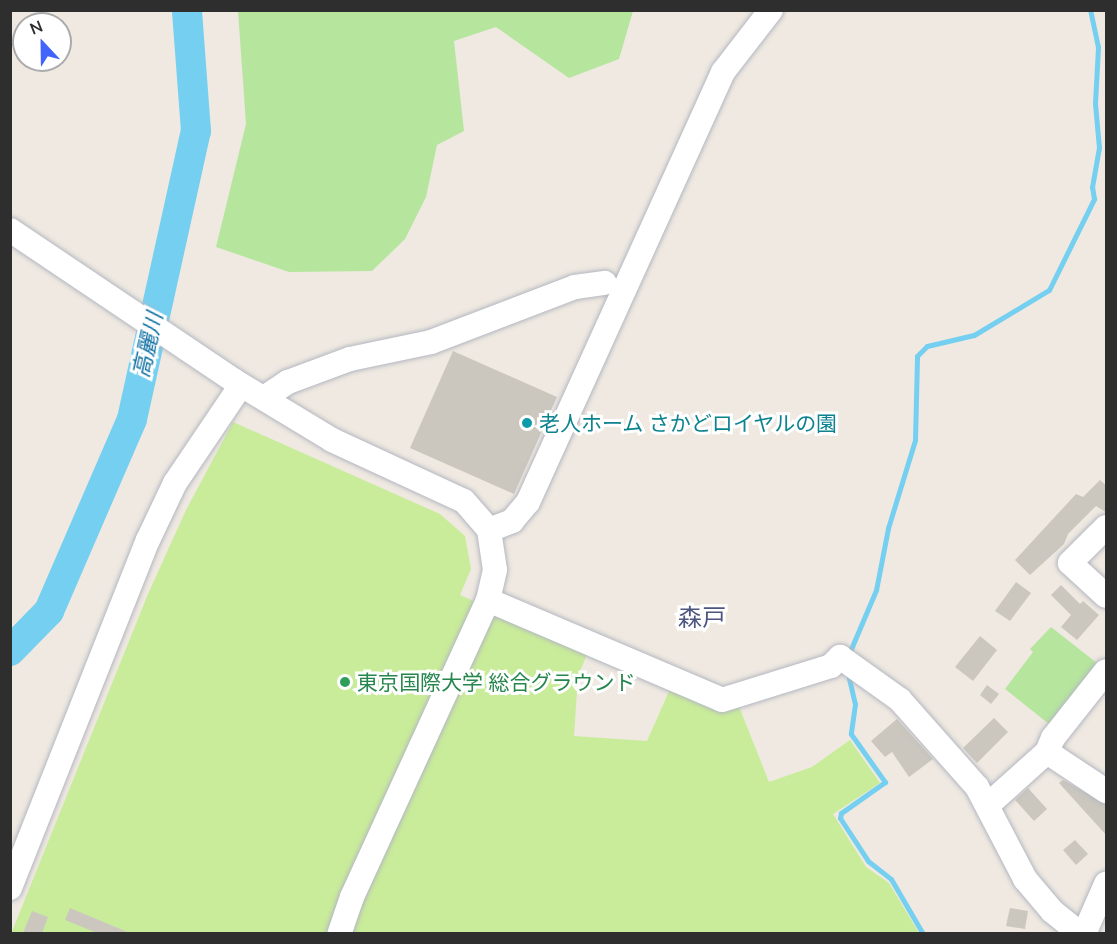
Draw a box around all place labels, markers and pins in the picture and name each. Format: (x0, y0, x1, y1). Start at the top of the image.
place label: 老人ホーム さかどロイヤルの園 (539, 410, 838, 436)
marker: 老人ホーム さかどロイヤルの園 (520, 416, 534, 430)
place label: 東京国際大学 総合グラウンド (357, 669, 635, 695)
marker: 東京国際大学 総合グラウンド (338, 675, 352, 689)

